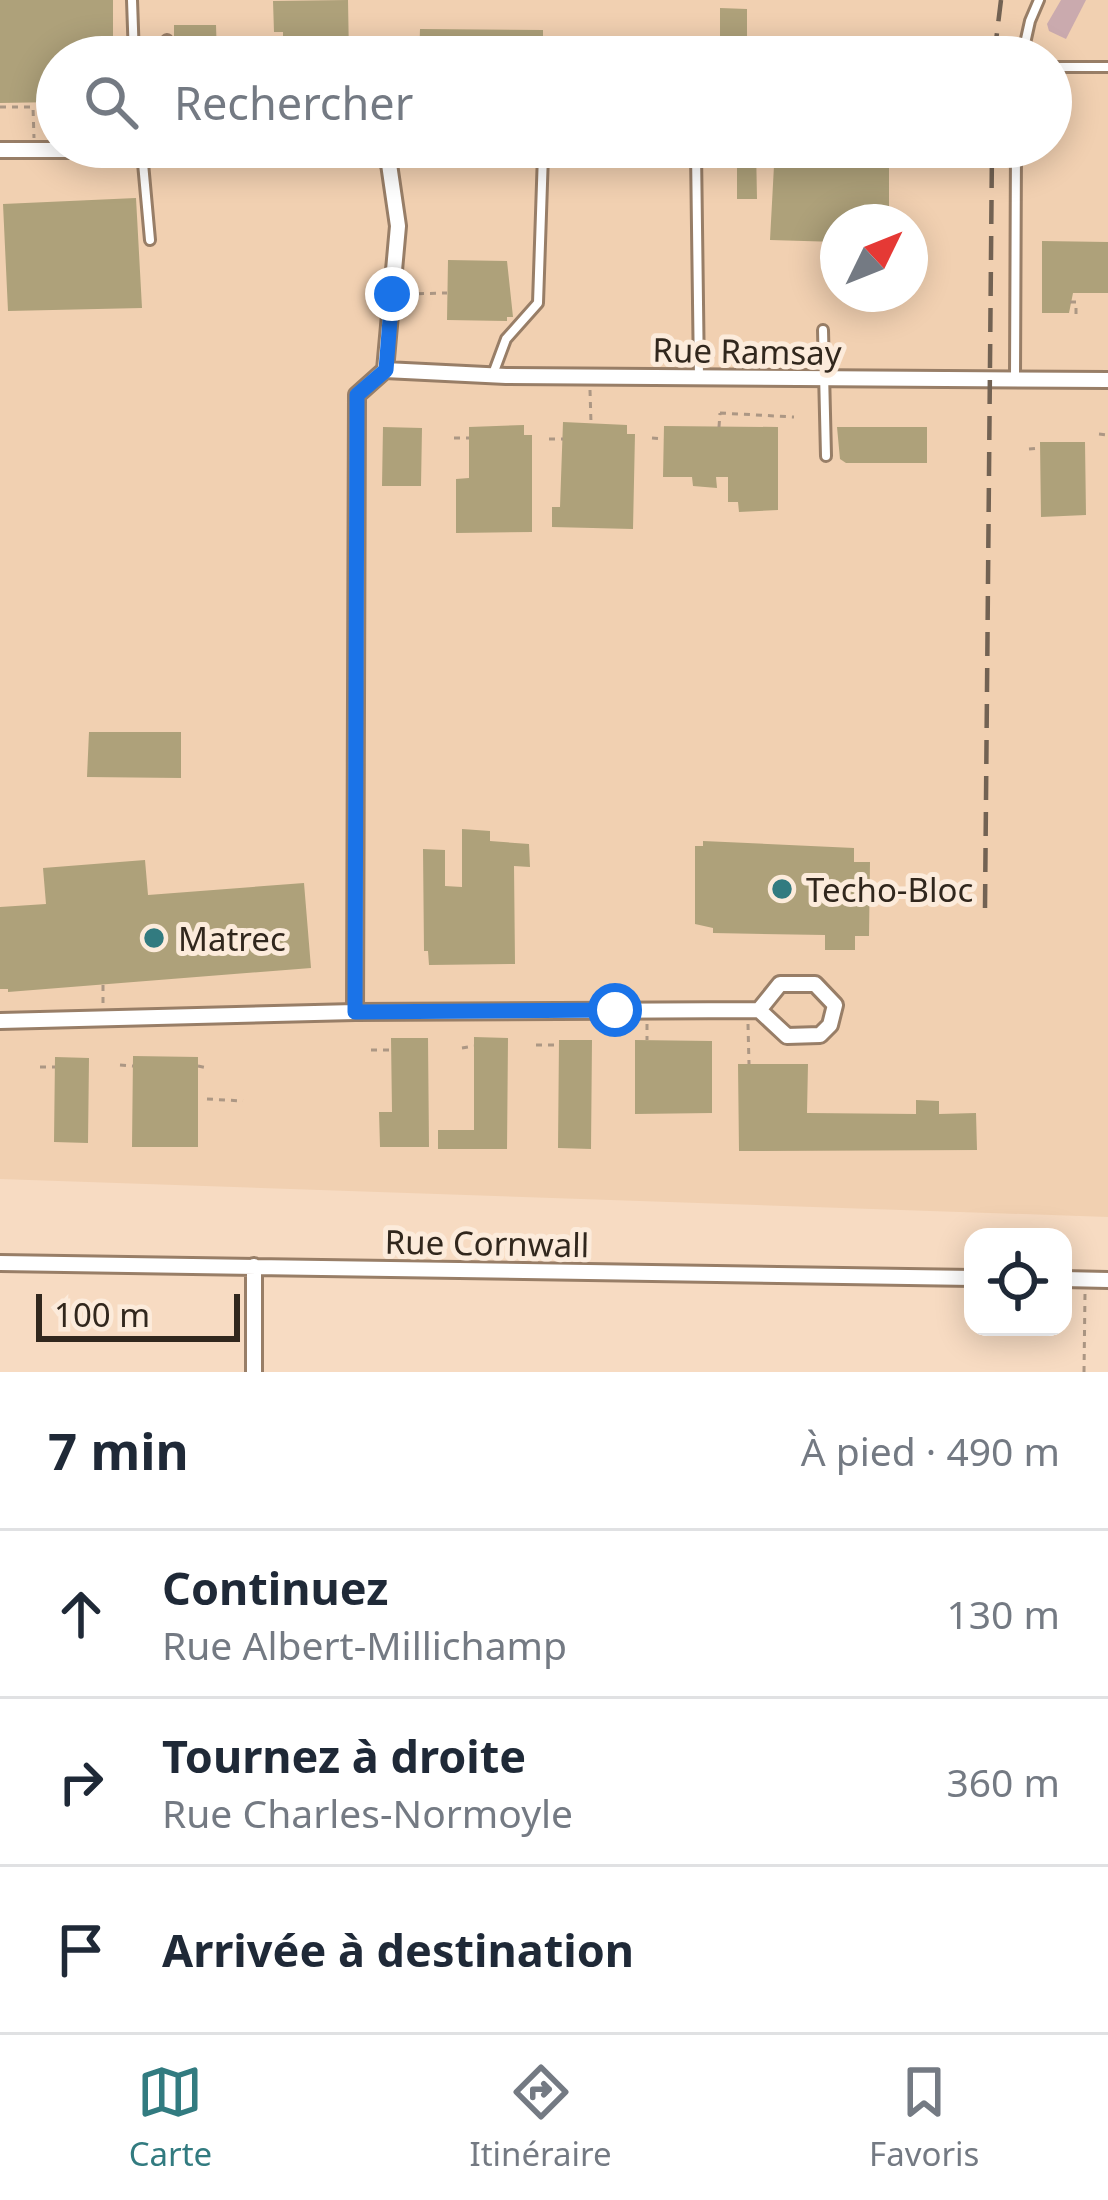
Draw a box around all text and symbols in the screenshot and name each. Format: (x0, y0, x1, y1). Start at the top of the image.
search box (36, 36, 1072, 168)
icon: search (78, 69, 144, 135)
text: Rechercher (174, 72, 413, 133)
north arrow (820, 204, 928, 312)
route end (365, 267, 419, 321)
street label: Rue Ramsay (652, 327, 842, 375)
place label: Techo-Bloc (806, 867, 973, 912)
marker: Techo-Bloc (769, 876, 795, 902)
place label: Matrec (178, 916, 286, 961)
marker: Matrec (141, 925, 167, 951)
route start (588, 983, 642, 1037)
street label: Rue Cornwall (384, 1219, 590, 1267)
map controls (964, 1228, 1072, 1336)
button: locate (964, 1228, 1072, 1336)
scale bar (36, 1288, 240, 1341)
text: 100 m (54, 1292, 150, 1337)
text: 7 min (48, 1415, 189, 1485)
text: À pied · 490 m (801, 1424, 1060, 1477)
text: Continuez (162, 1557, 388, 1618)
icon: ahead (48, 1581, 114, 1647)
text: 130 m (946, 1587, 1060, 1640)
text: Rue Albert-Millichamp (162, 1618, 567, 1671)
text: Tournez à droite (162, 1725, 526, 1786)
icon: right (48, 1749, 114, 1815)
text: 360 m (946, 1755, 1060, 1808)
text: Rue Charles-Normoyle (162, 1786, 573, 1839)
icon: arrive (48, 1917, 114, 1983)
text: Arrivée à destination (162, 1919, 634, 1980)
tab: Carte (129, 2059, 212, 2176)
tab: Itinéraire (470, 2059, 612, 2176)
tab: Favoris (869, 2059, 979, 2176)

